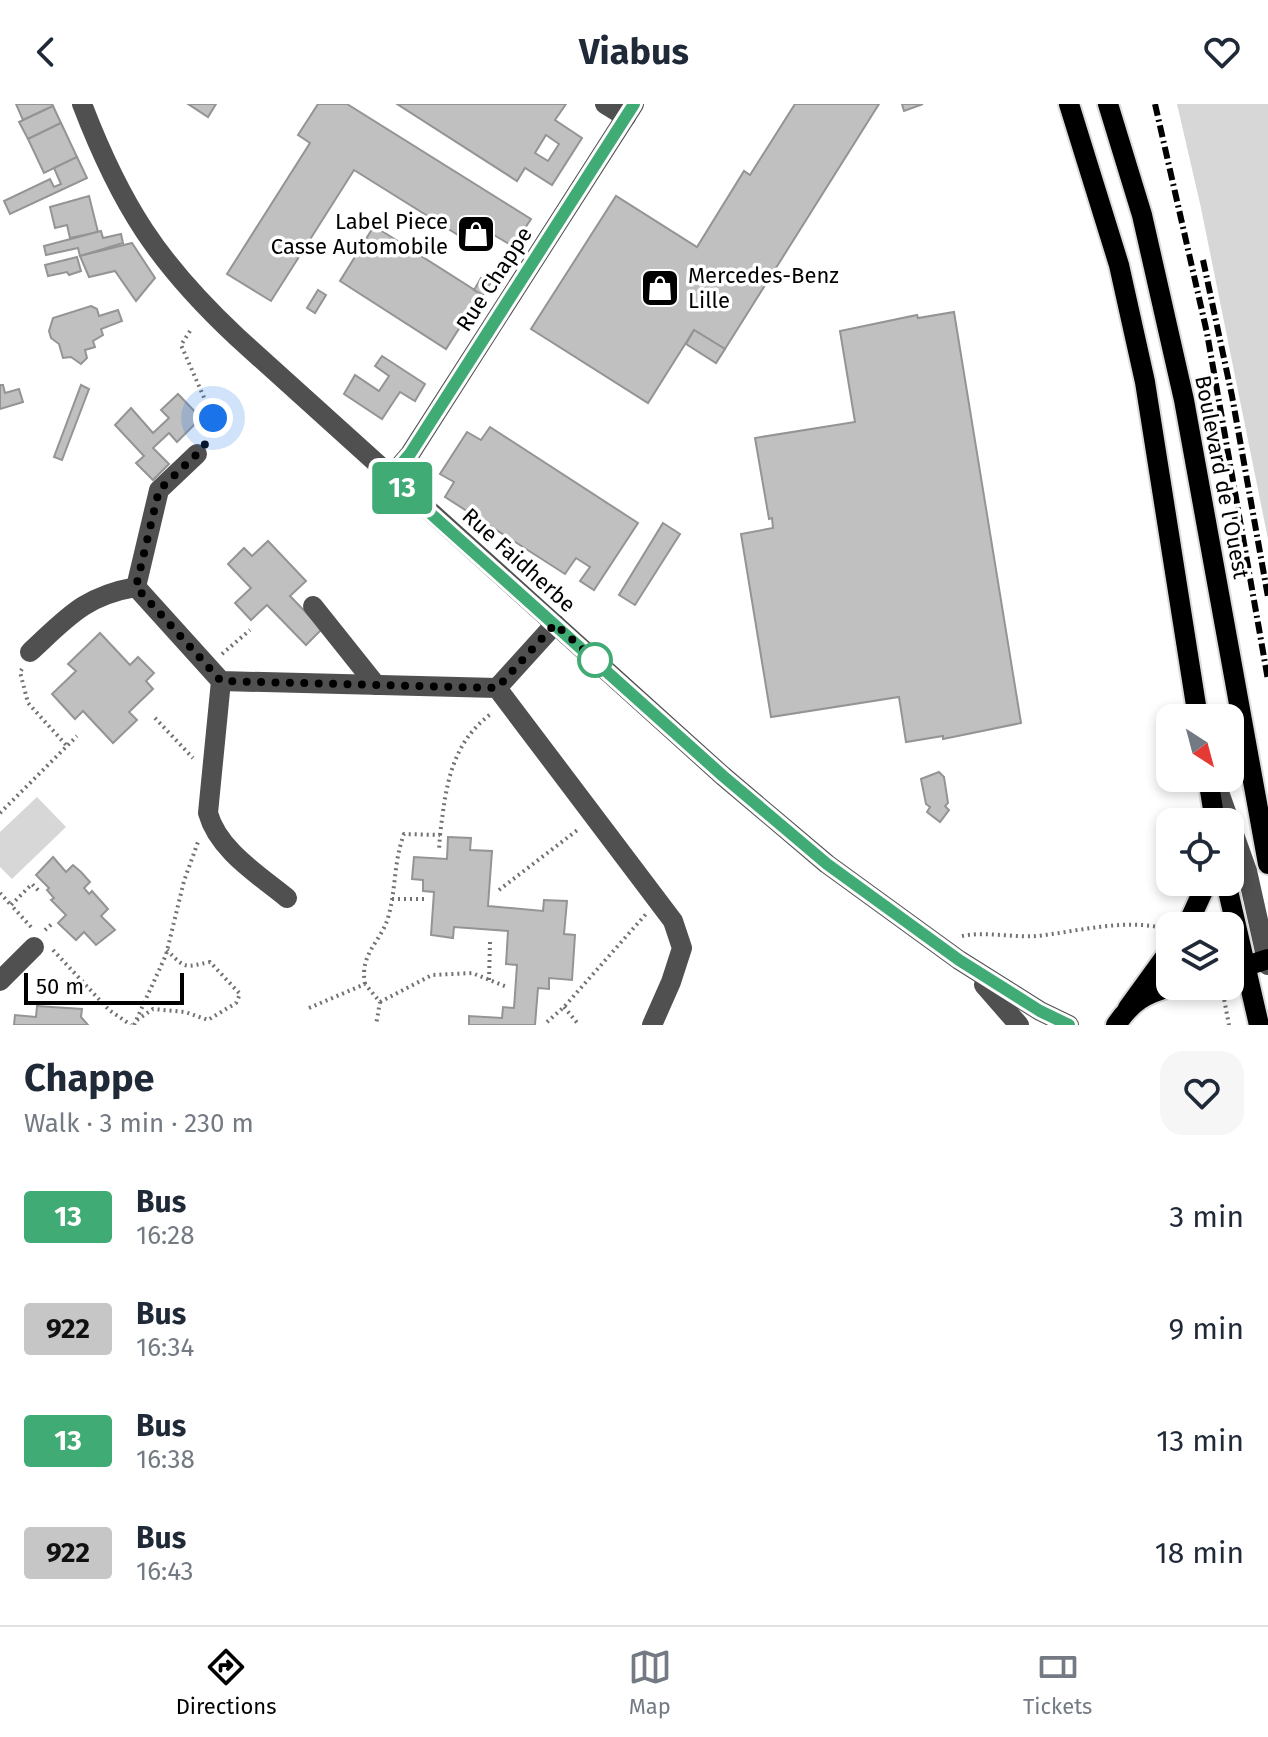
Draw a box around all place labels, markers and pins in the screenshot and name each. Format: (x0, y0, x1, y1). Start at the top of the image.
place label: Label Piece Casse Automobile (271, 208, 448, 260)
shop icon: Label Piece Casse Automobile (455, 213, 497, 255)
place label: Mercedes-Benz Lille (688, 262, 839, 314)
shop icon: Mercedes-Benz Lille (639, 267, 681, 309)
unlabelled marker (578, 643, 612, 677)

